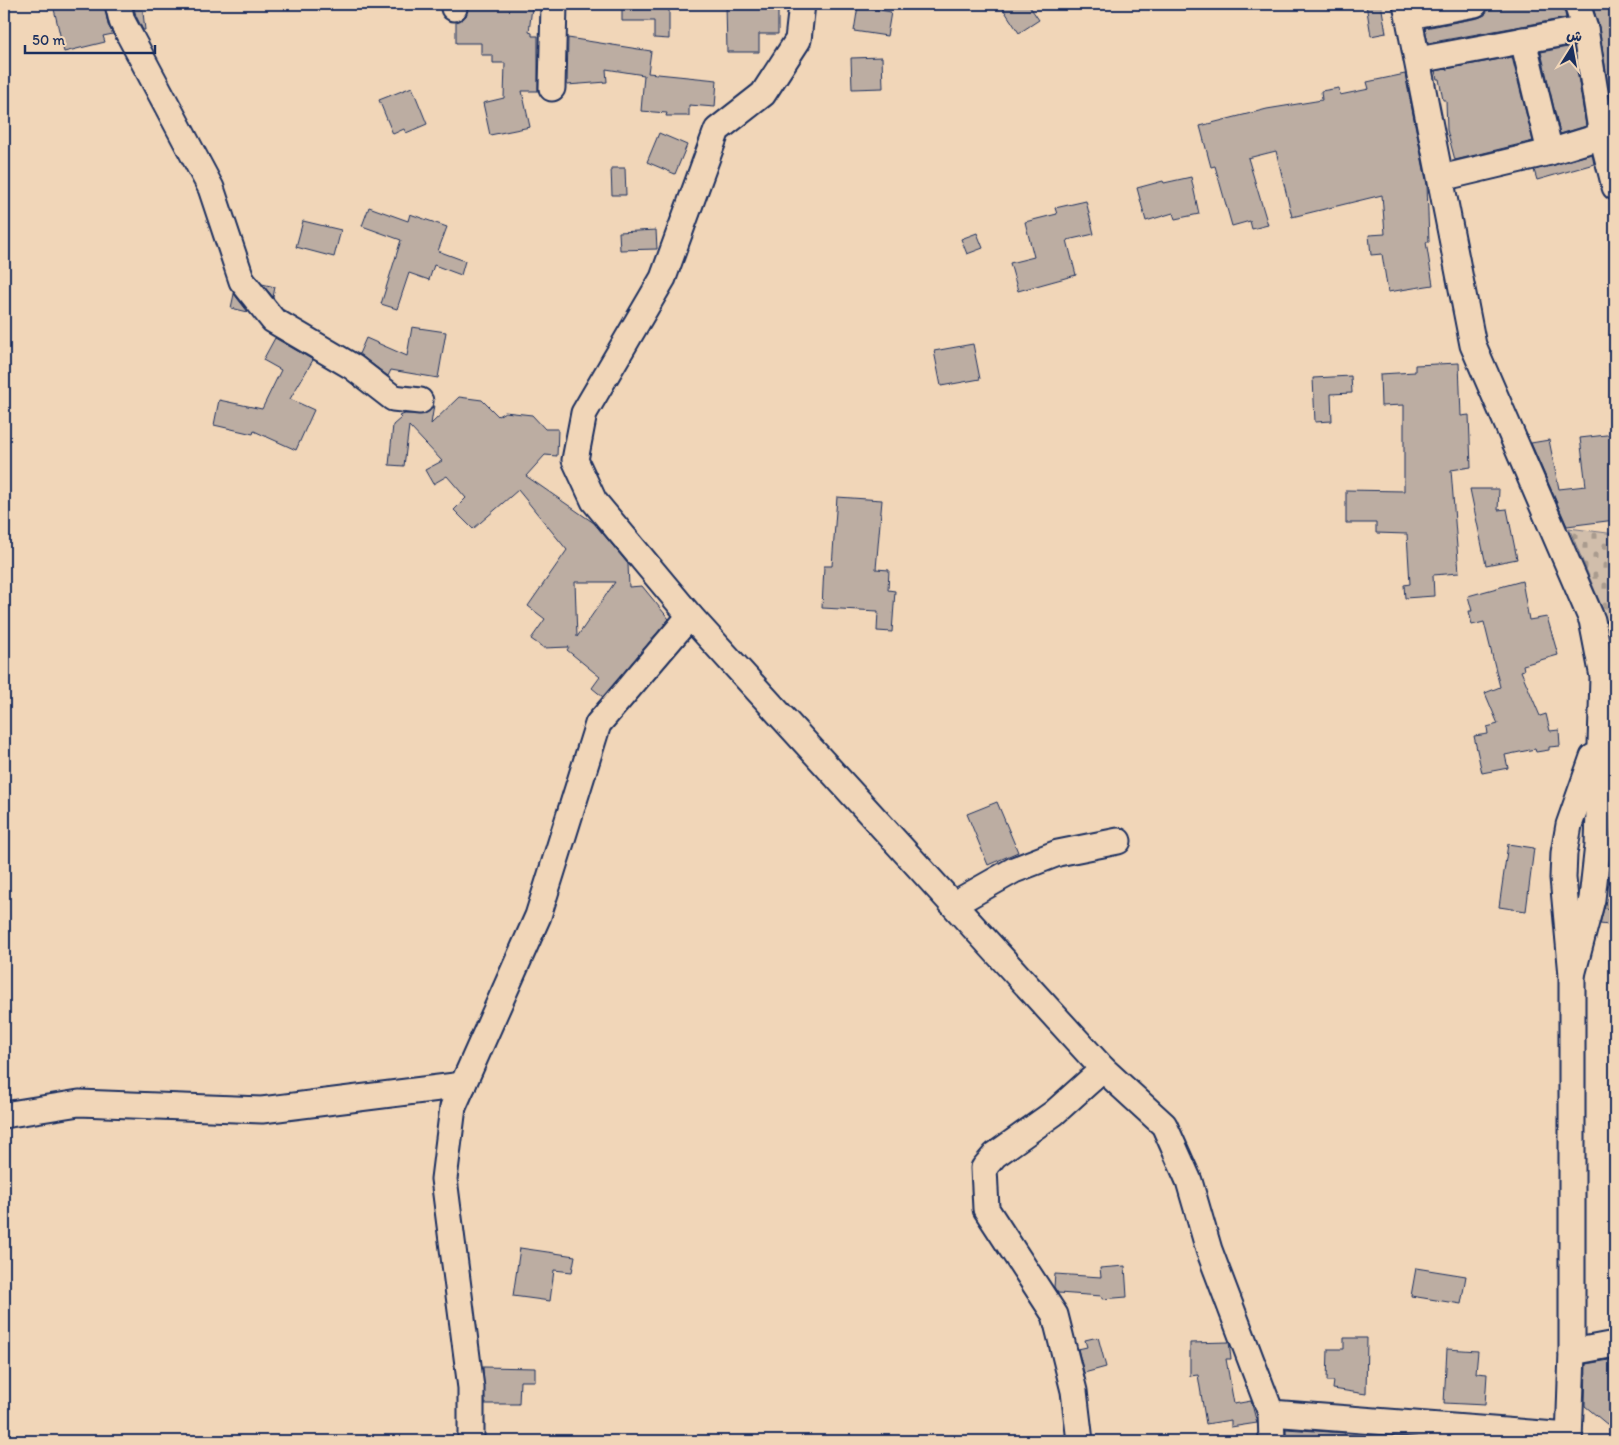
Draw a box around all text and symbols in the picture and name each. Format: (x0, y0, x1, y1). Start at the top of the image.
scale bar (25, 22, 155, 54)
north arrow (1546, 22, 1596, 72)
text: ش (1565, 26, 1584, 46)
text: 50 m (32, 31, 65, 49)

